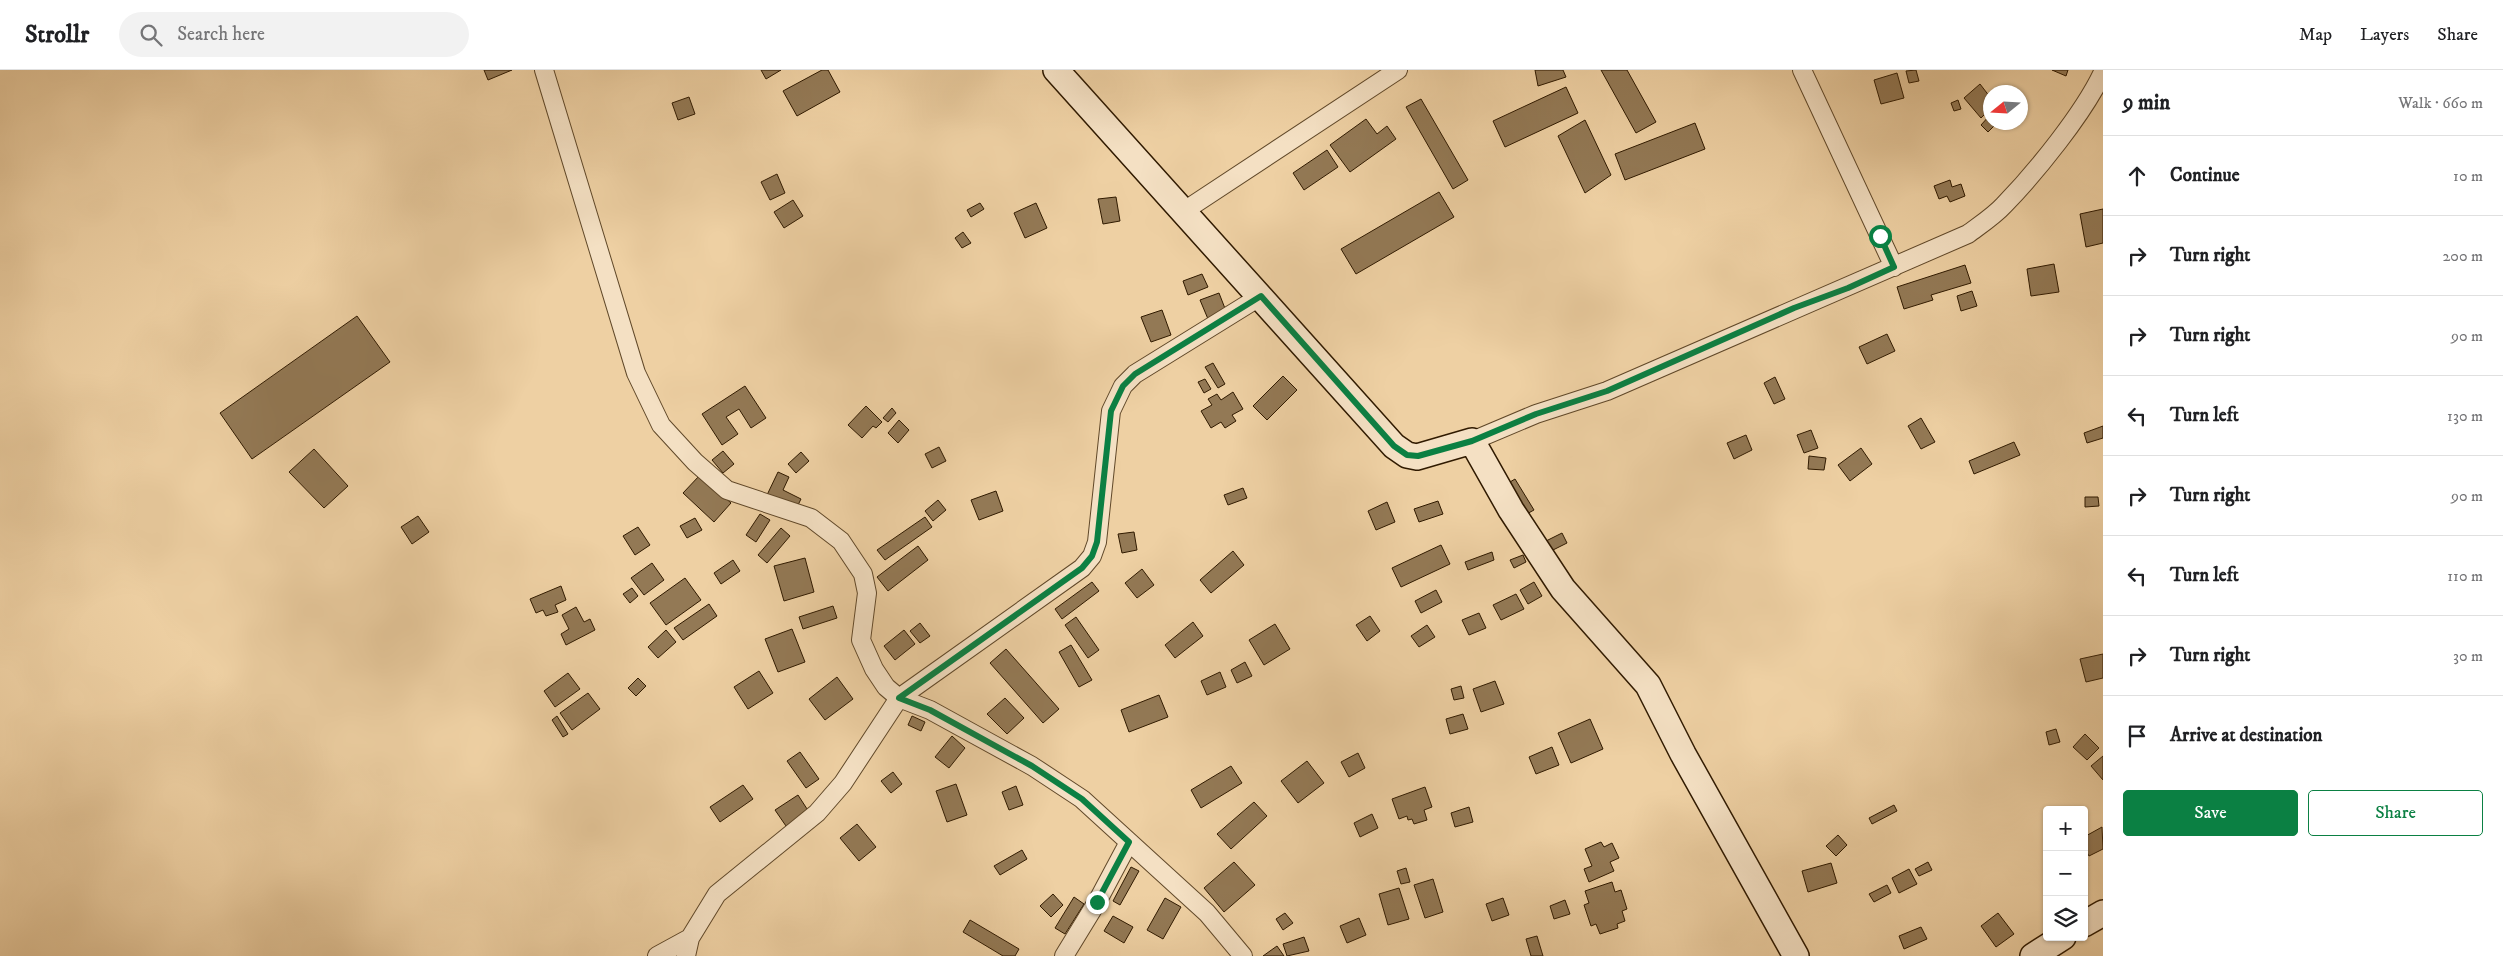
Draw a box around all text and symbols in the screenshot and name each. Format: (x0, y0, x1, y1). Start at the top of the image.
search box (119, 12, 469, 57)
text: Strollr (25, 20, 89, 50)
icon: search (137, 21, 165, 49)
text: Search here (177, 23, 265, 46)
text: Map (2299, 24, 2332, 46)
text: Layers (2360, 24, 2409, 46)
text: Share (2437, 24, 2478, 46)
north arrow (1983, 85, 2028, 130)
text: 9 min (2123, 90, 2170, 116)
text: Walk · 660 m (2398, 93, 2483, 113)
icon: ahead (2123, 162, 2151, 190)
text: Continue (2170, 164, 2240, 187)
text: 10 m (2453, 166, 2483, 186)
route start (1869, 225, 1892, 248)
icon: right (2123, 242, 2151, 270)
text: Turn right (2170, 244, 2250, 267)
text: 200 m (2442, 246, 2483, 266)
icon: right (2123, 322, 2151, 350)
text: Turn right (2170, 324, 2250, 347)
text: 90 m (2451, 326, 2483, 346)
icon: left (2123, 402, 2151, 430)
text: Turn left (2170, 404, 2239, 427)
text: 130 m (2447, 406, 2483, 426)
icon: right (2123, 482, 2151, 510)
text: Turn right (2170, 484, 2250, 507)
text: 90 m (2451, 486, 2483, 506)
icon: left (2123, 562, 2151, 590)
text: Turn left (2170, 564, 2239, 587)
text: 110 m (2447, 566, 2483, 586)
icon: right (2123, 642, 2151, 670)
text: Turn right (2170, 644, 2250, 667)
text: 30 m (2453, 646, 2483, 666)
icon: arrive (2123, 722, 2151, 750)
text: Arrive at destination (2170, 724, 2322, 747)
button: Save (2123, 790, 2298, 836)
button: Share (2308, 790, 2483, 836)
map controls (2043, 806, 2088, 941)
button: + (2043, 806, 2088, 851)
button: − (2043, 851, 2088, 896)
route end (1086, 891, 1109, 914)
button: layers (2043, 896, 2088, 941)

